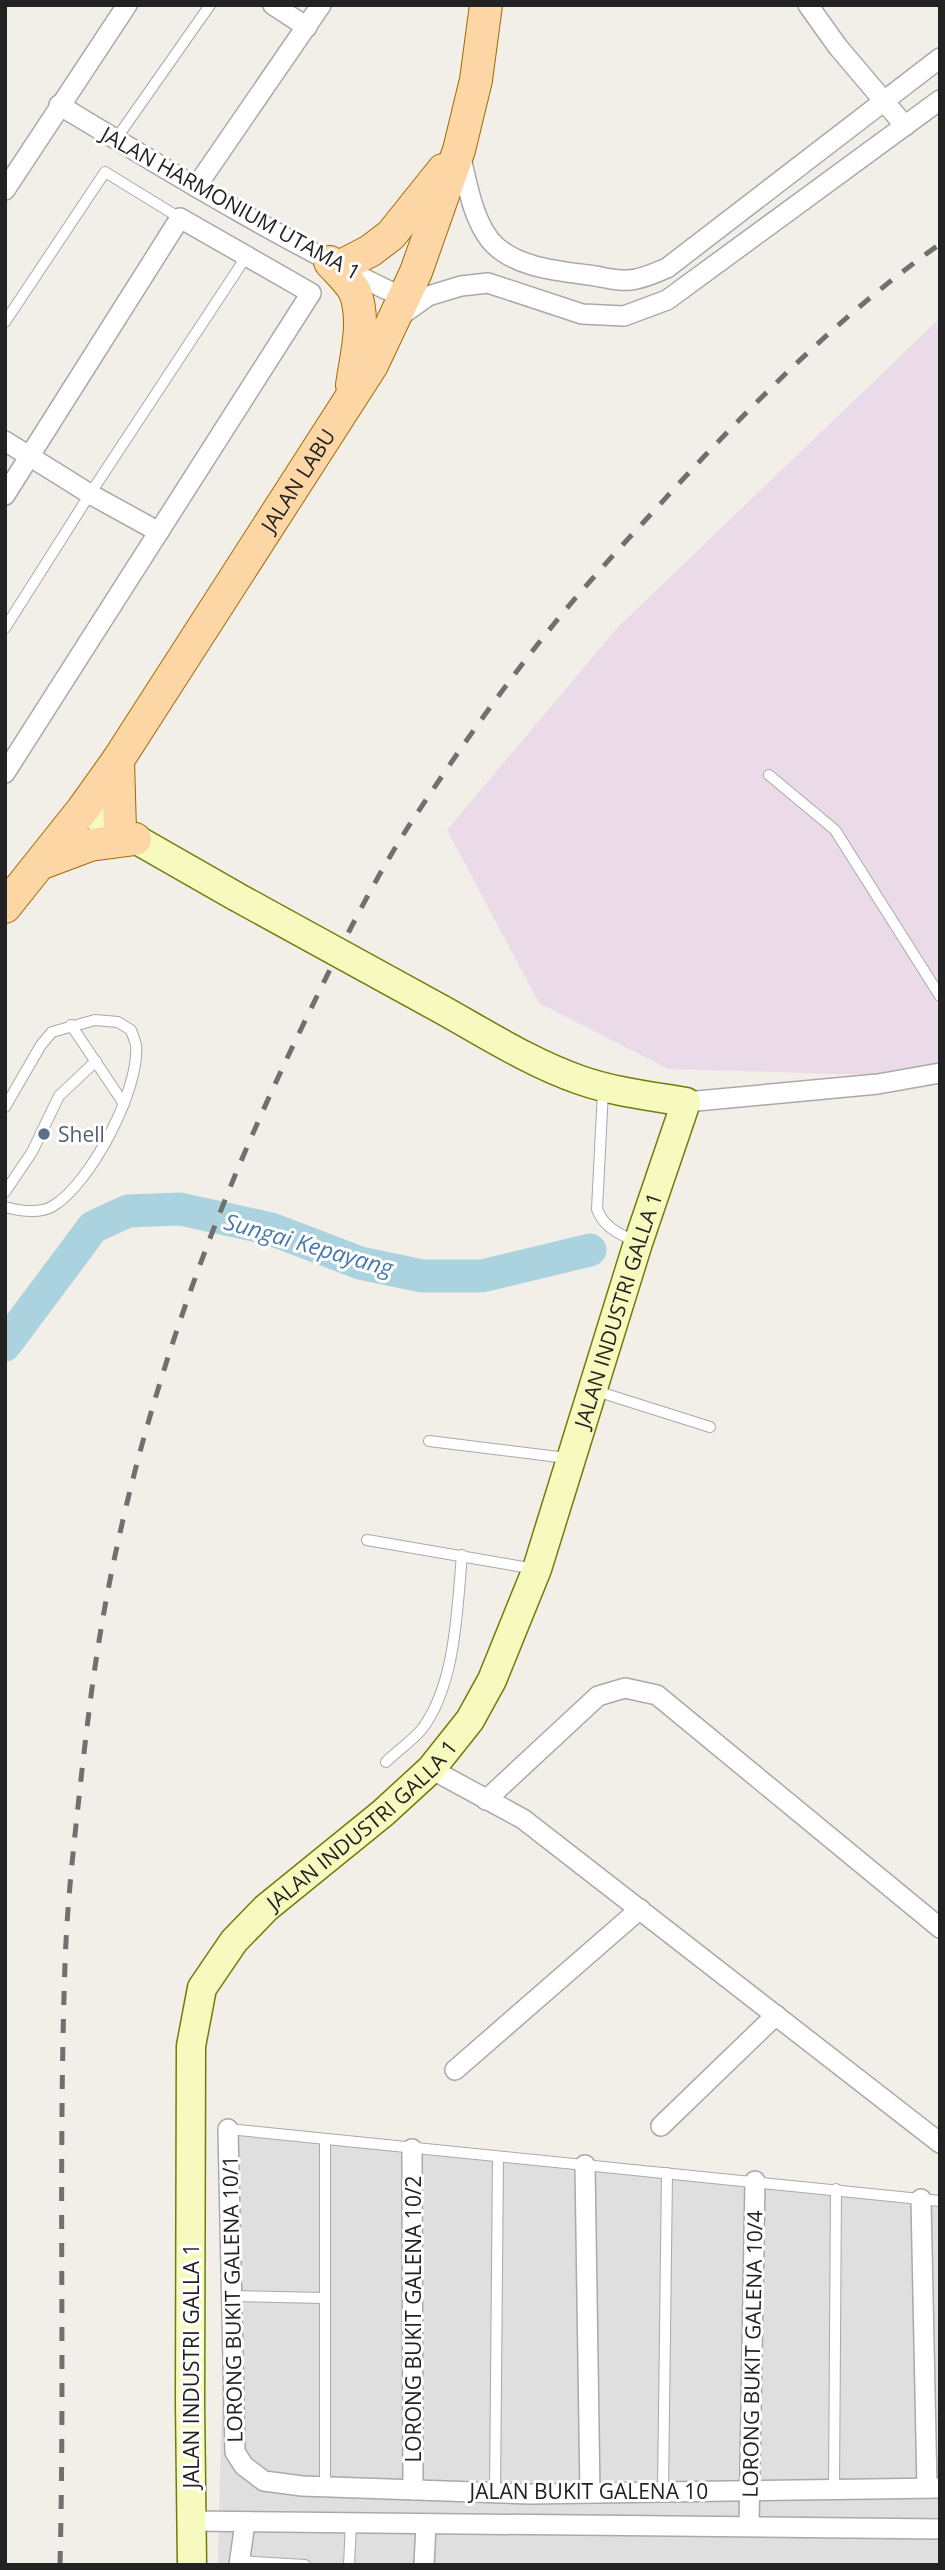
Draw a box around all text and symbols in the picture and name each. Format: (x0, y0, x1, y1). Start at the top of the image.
street label: JALAN HARMONIUM UTAMA 1 (95, 119, 366, 286)
street label: JALAN LABU (253, 423, 341, 539)
place label: Shell (58, 1120, 105, 1148)
marker: Shell (36, 1126, 52, 1142)
street label: JALAN INDUSTRI GALLA 1 (567, 1189, 668, 1433)
water label: Sungai Kepayang (221, 1205, 398, 1284)
street label: JALAN INDUSTRI GALLA 1 (259, 1734, 463, 1917)
street label: LORONG BUKIT GALENA 10/1 (215, 2155, 249, 2443)
street label: LORONG BUKIT GALENA 10/2 (399, 2175, 427, 2463)
street label: LORONG BUKIT GALENA 10/4 (735, 2210, 769, 2498)
street label: JALAN INDUSTRI GALLA 1 (177, 2243, 205, 2491)
street label: JALAN BUKIT GALENA 10 (468, 2477, 708, 2505)

